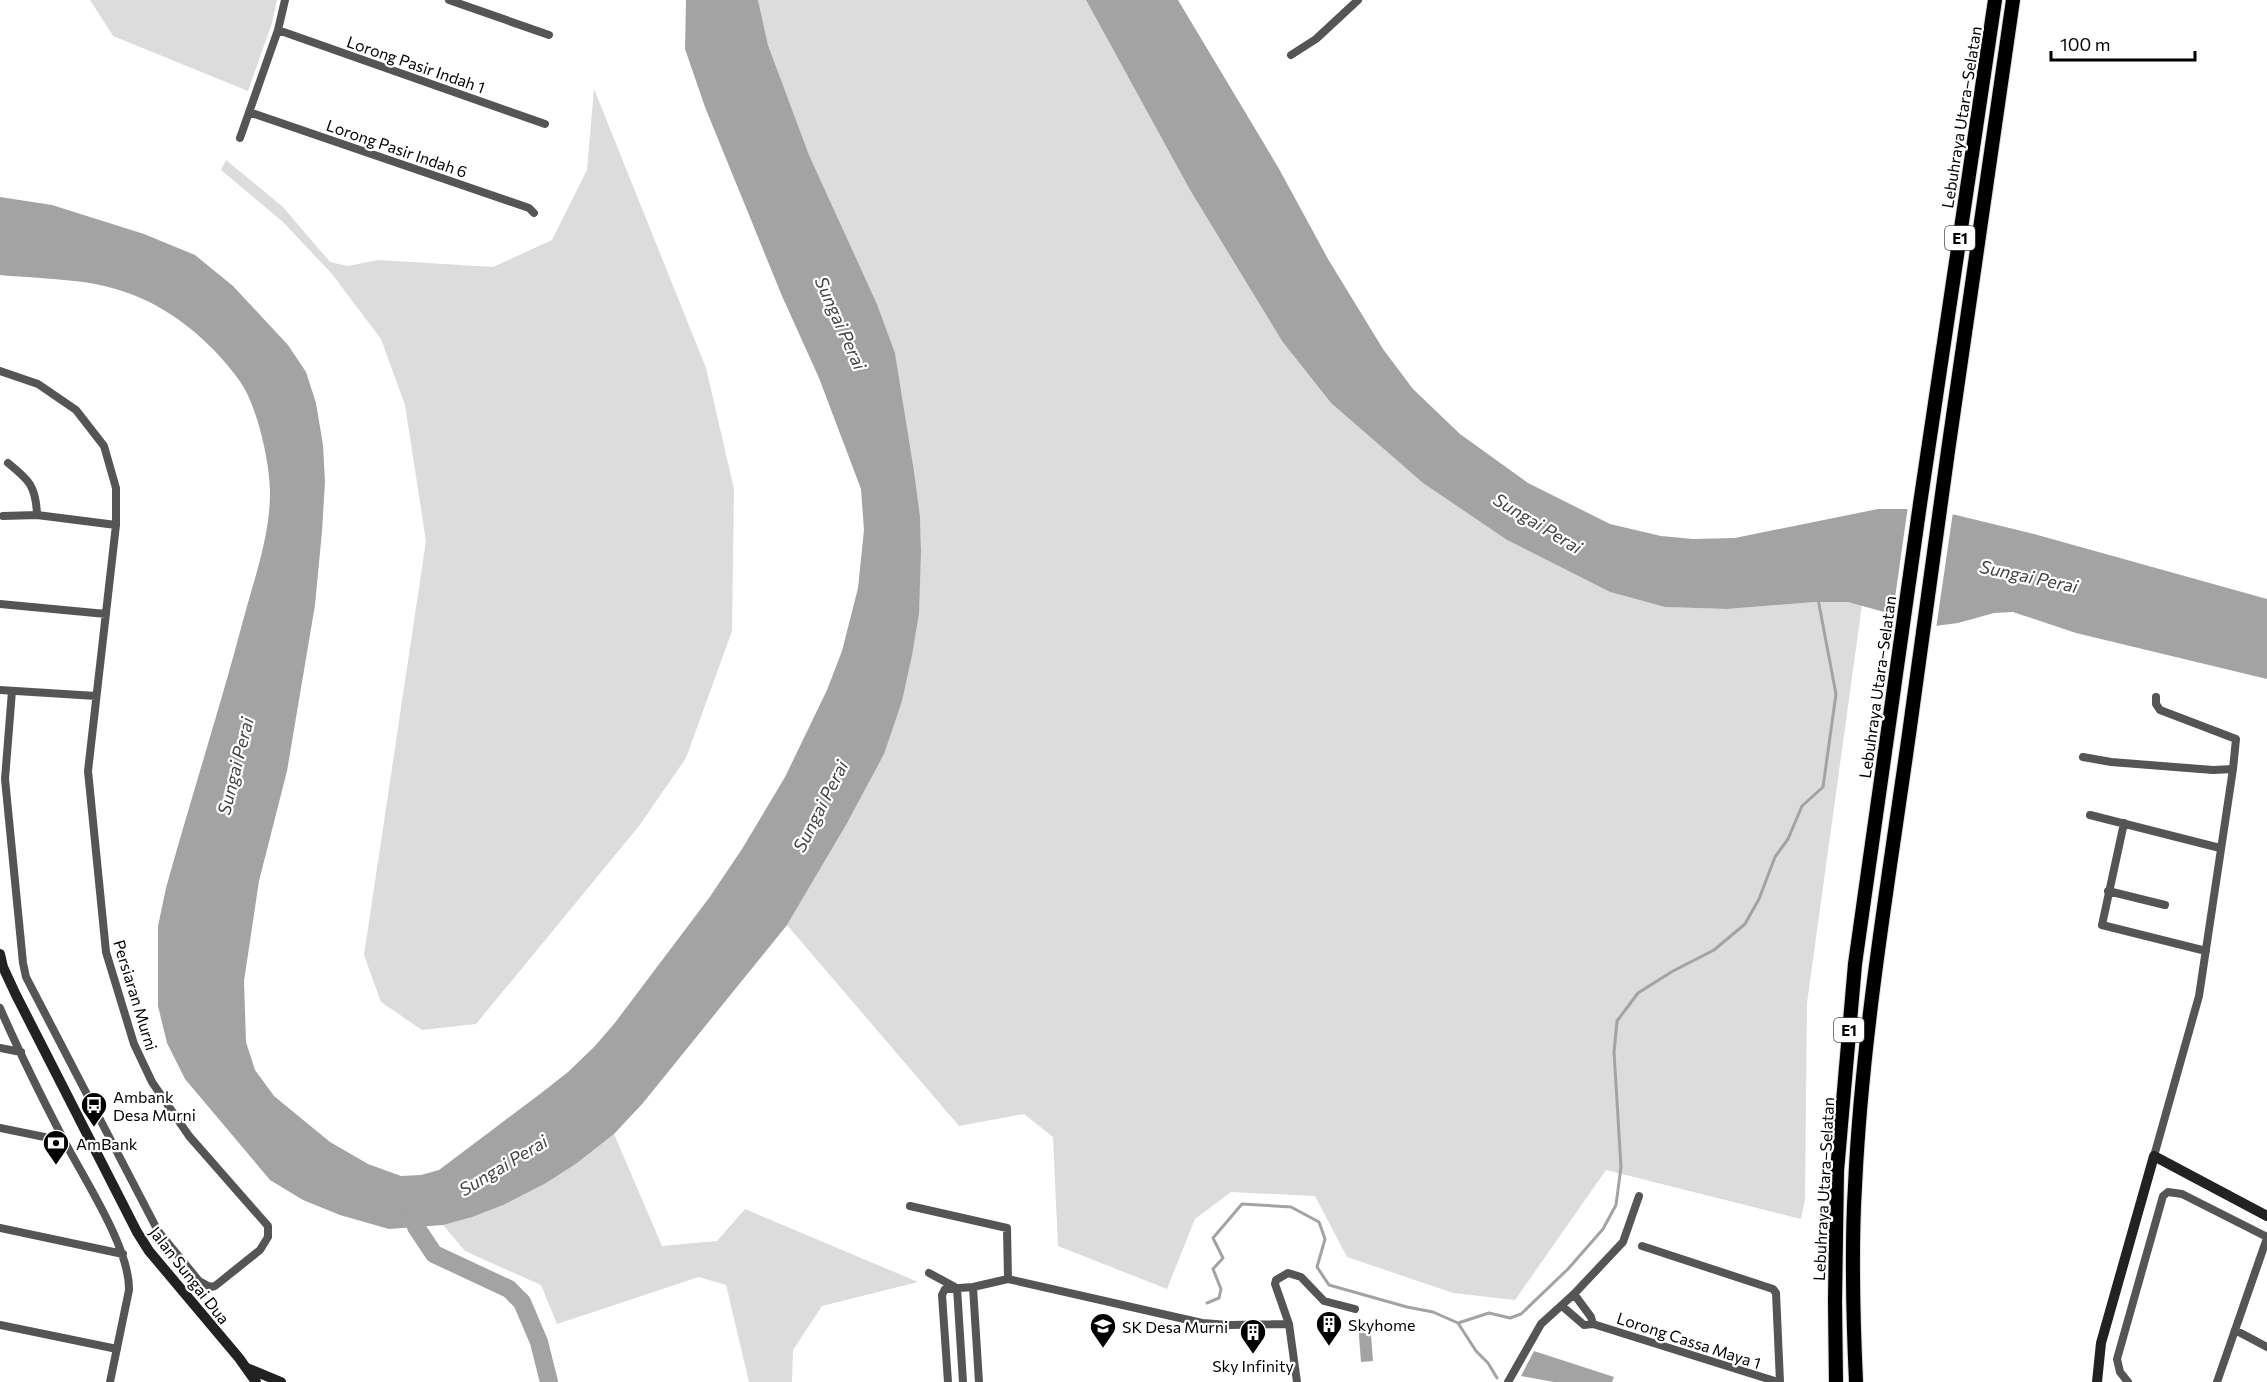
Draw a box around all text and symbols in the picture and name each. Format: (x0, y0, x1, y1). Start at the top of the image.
scale bar (2051, 24, 2195, 62)
street label: Lebuhraya Utara–Selatan (1937, 25, 1985, 209)
street label: Lorong Pasir Indah 1 (344, 31, 488, 97)
text: 100 m (2060, 33, 2110, 55)
street label: Lorong Pasir Indah 6 (324, 115, 470, 181)
road number: E1 (1945, 226, 1975, 250)
water label: Sungai Perai (811, 273, 872, 374)
water label: Sungai Perai (1490, 488, 1588, 559)
water label: Sungai Perai (1978, 555, 2081, 597)
street label: Lebuhraya Utara–Selatan (1855, 595, 1899, 779)
water label: Sungai Perai (212, 714, 258, 817)
water label: Sungai Perai (788, 755, 853, 855)
street label: Persiaran Murni (110, 937, 162, 1053)
road number: E1 (1834, 1018, 1864, 1042)
place label: Ambank Desa Murni (113, 1087, 196, 1124)
bus stop icon: Ambank Desa Murni (79, 1090, 109, 1128)
street label: Lebuhraya Utara–Selatan (1809, 1097, 1837, 1281)
bank icon: AmBank (41, 1128, 71, 1166)
water label: Sungai Perai (455, 1129, 553, 1200)
place label: AmBank (76, 1134, 138, 1153)
street label: Jalan Sungai Dua (146, 1223, 234, 1327)
street label: Lorong Cassa Maya 1 (1615, 1308, 1763, 1372)
building icon: Skyhome (1314, 1309, 1344, 1347)
school or university icon: SK Desa Murni (1088, 1311, 1118, 1349)
place label: Skyhome (1348, 1315, 1415, 1334)
place label: SK Desa Murni (1122, 1317, 1228, 1336)
building icon: Sky Infinity (1238, 1317, 1268, 1355)
place label: Sky Infinity (1212, 1356, 1294, 1375)

